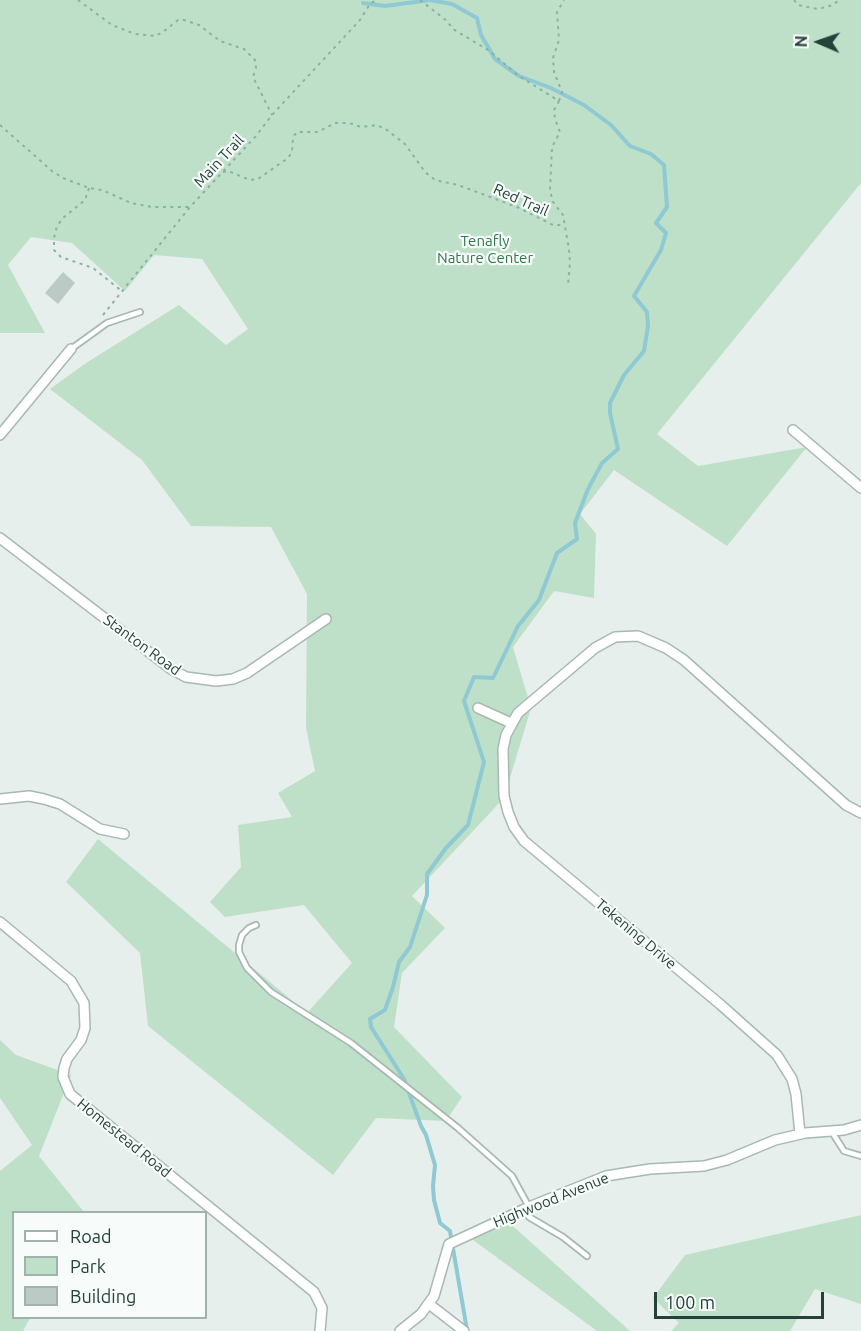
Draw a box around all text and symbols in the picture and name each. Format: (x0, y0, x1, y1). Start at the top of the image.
north arrow (789, 12, 849, 72)
text: N (792, 35, 810, 48)
street label: Main Trail (190, 131, 248, 191)
street label: Red Trail (491, 180, 551, 220)
park label: Tenafly Nature Center (437, 232, 533, 267)
street label: Stanton Road (100, 611, 184, 679)
street label: Tekening Drive (592, 895, 680, 973)
street label: Homestead Road (73, 1095, 175, 1181)
street label: Highwood Avenue (491, 1169, 611, 1231)
legend (12, 1211, 207, 1319)
text: Road (70, 1226, 112, 1246)
text: Park (70, 1256, 106, 1276)
scale bar (657, 1280, 826, 1318)
text: Building (70, 1286, 136, 1306)
text: 100 m (665, 1292, 715, 1312)

